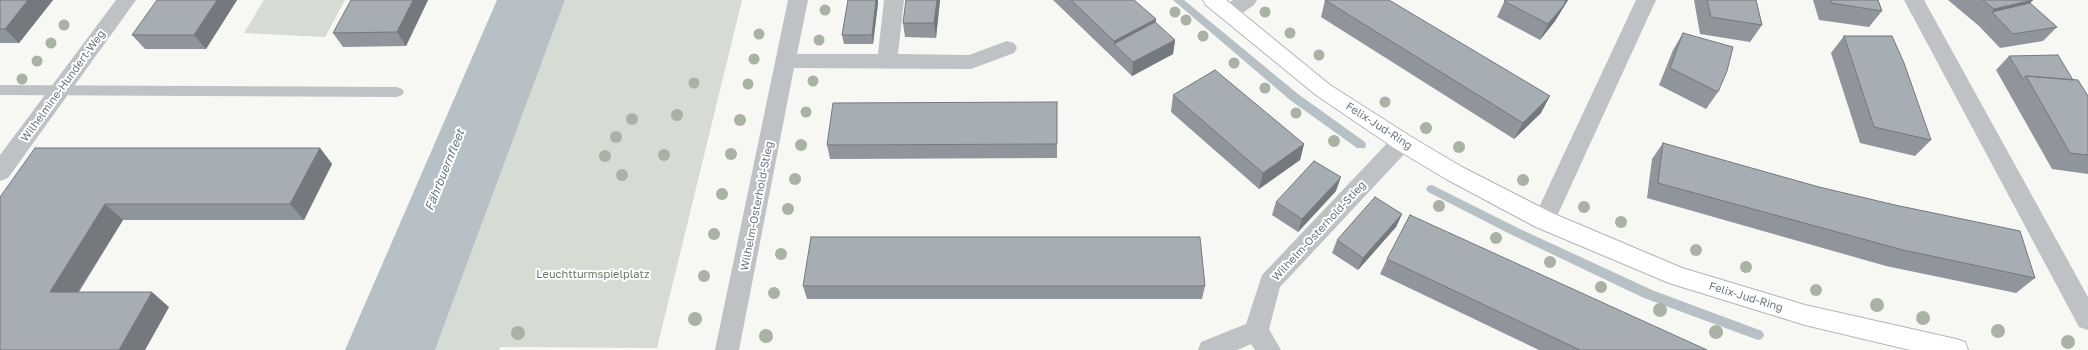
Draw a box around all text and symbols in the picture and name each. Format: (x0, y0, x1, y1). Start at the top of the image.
street label: Wilhelmine-Hundert-Weg (18, 28, 108, 144)
street label: Felix-Jud-Ring (1343, 100, 1415, 152)
water label: Fährbuernfleet (422, 127, 468, 213)
street label: Wilhelm-Osterhold-Stieg (738, 140, 776, 272)
street label: Wilhelm-Osterhold-Stieg (1269, 178, 1369, 284)
park label: Leuchtturmspielplatz (536, 268, 650, 282)
street label: Felix-Jud-Ring (1707, 279, 1785, 315)

